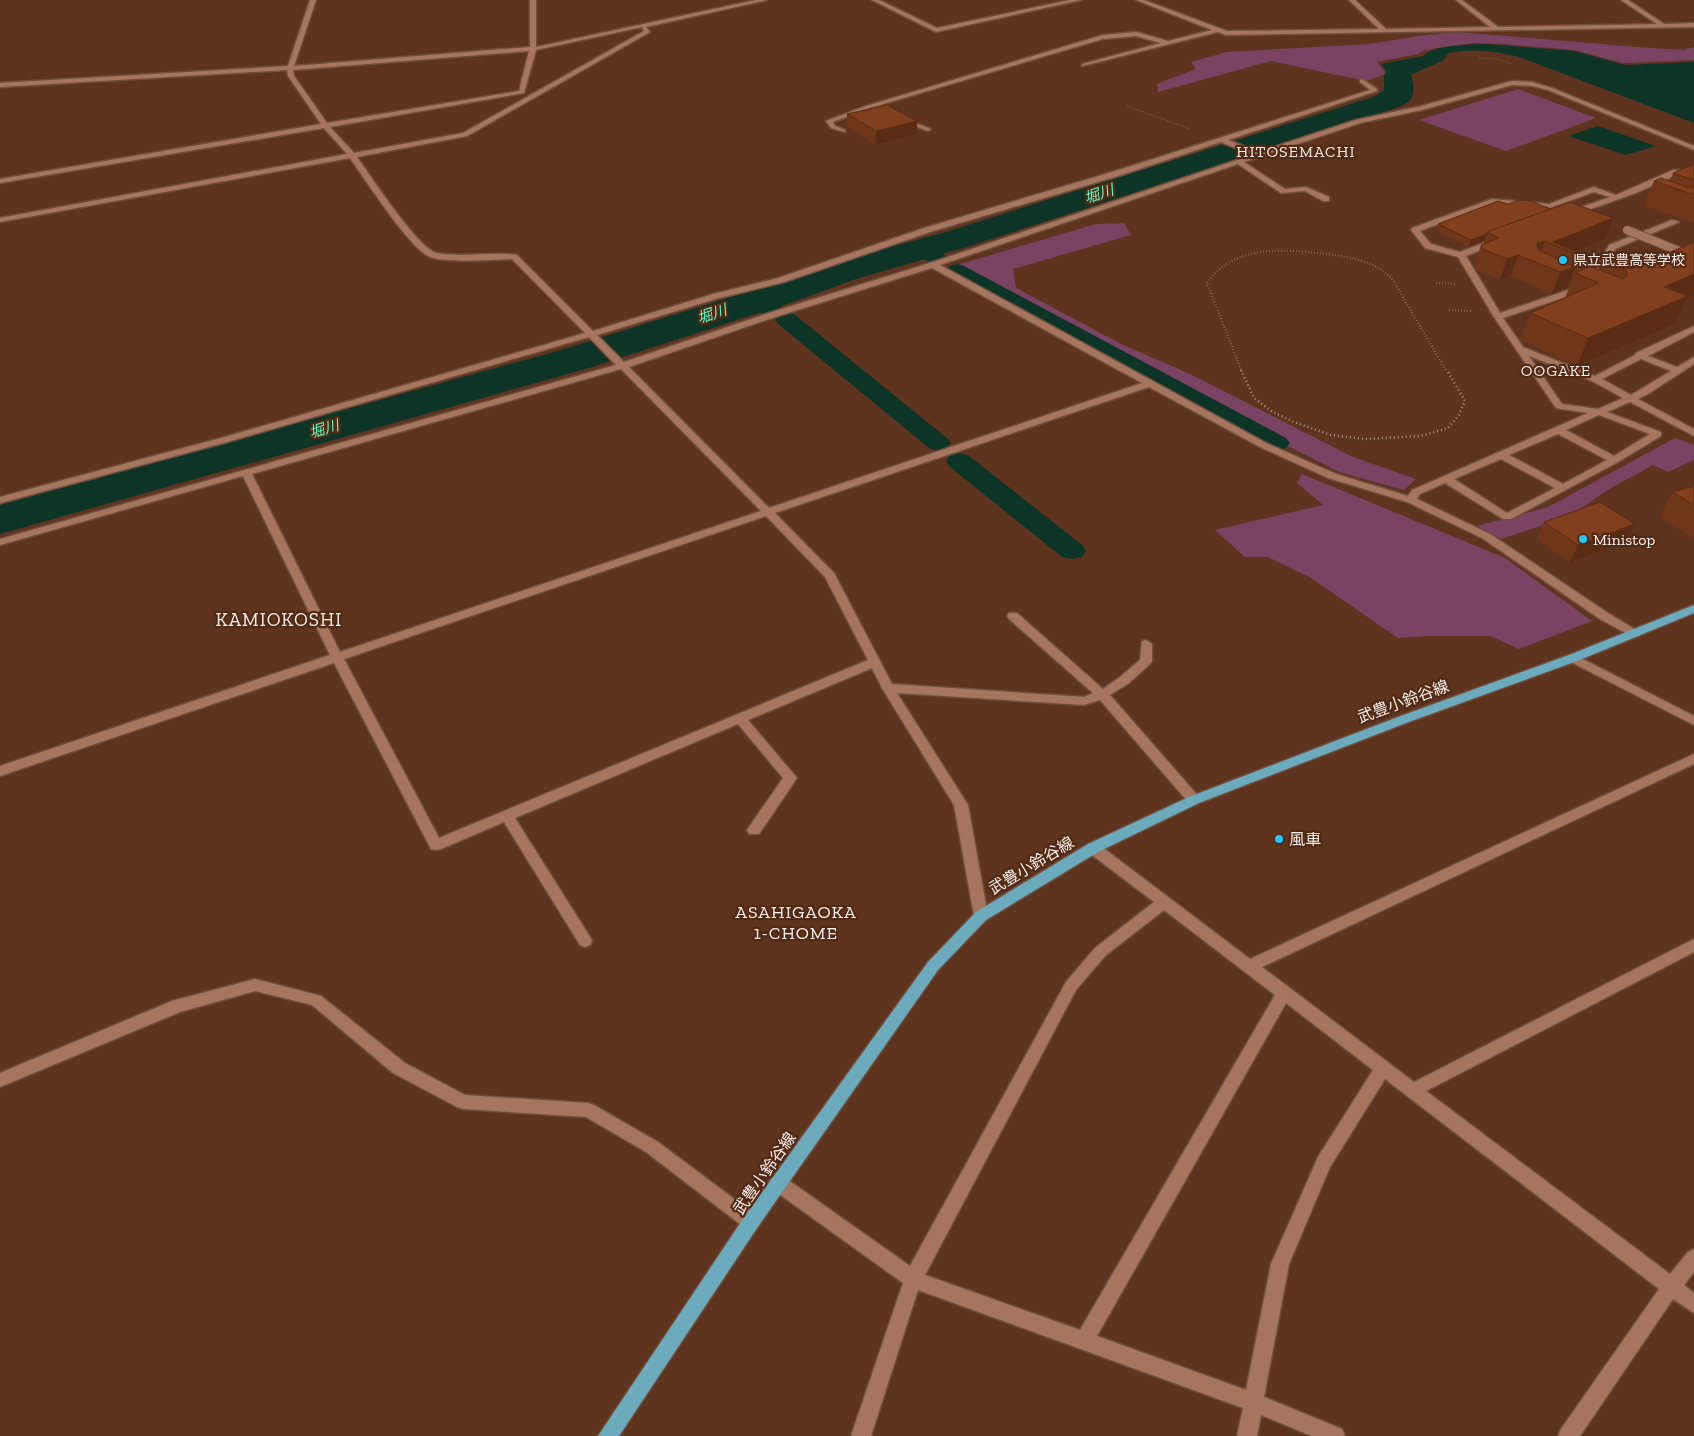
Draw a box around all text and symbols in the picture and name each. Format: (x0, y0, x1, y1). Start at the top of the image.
district label: HITOSEMACHI (1236, 142, 1356, 161)
water label: 堀川 (1082, 180, 1118, 207)
place label: 県立武豊高等学校 (1573, 252, 1685, 269)
marker: 県立武豊高等学校 (1557, 254, 1569, 266)
water label: 堀川 (695, 300, 731, 327)
district label: OOGAKE (1521, 361, 1591, 380)
water label: 堀川 (307, 416, 343, 442)
place label: Ministop (1593, 530, 1655, 549)
marker: Ministop (1577, 533, 1589, 545)
district label: KAMIOKOSHI (216, 608, 342, 631)
street label: 武豊小鈴谷線 (1355, 676, 1452, 727)
place label: 風車 (1289, 830, 1321, 849)
street label: 武豊小鈴谷線 (985, 833, 1077, 898)
marker: 風車 (1273, 833, 1285, 845)
district label: ASAHIGAOKA 1-CHOME (735, 901, 857, 944)
street label: 武豊小鈴谷線 (729, 1129, 800, 1218)

